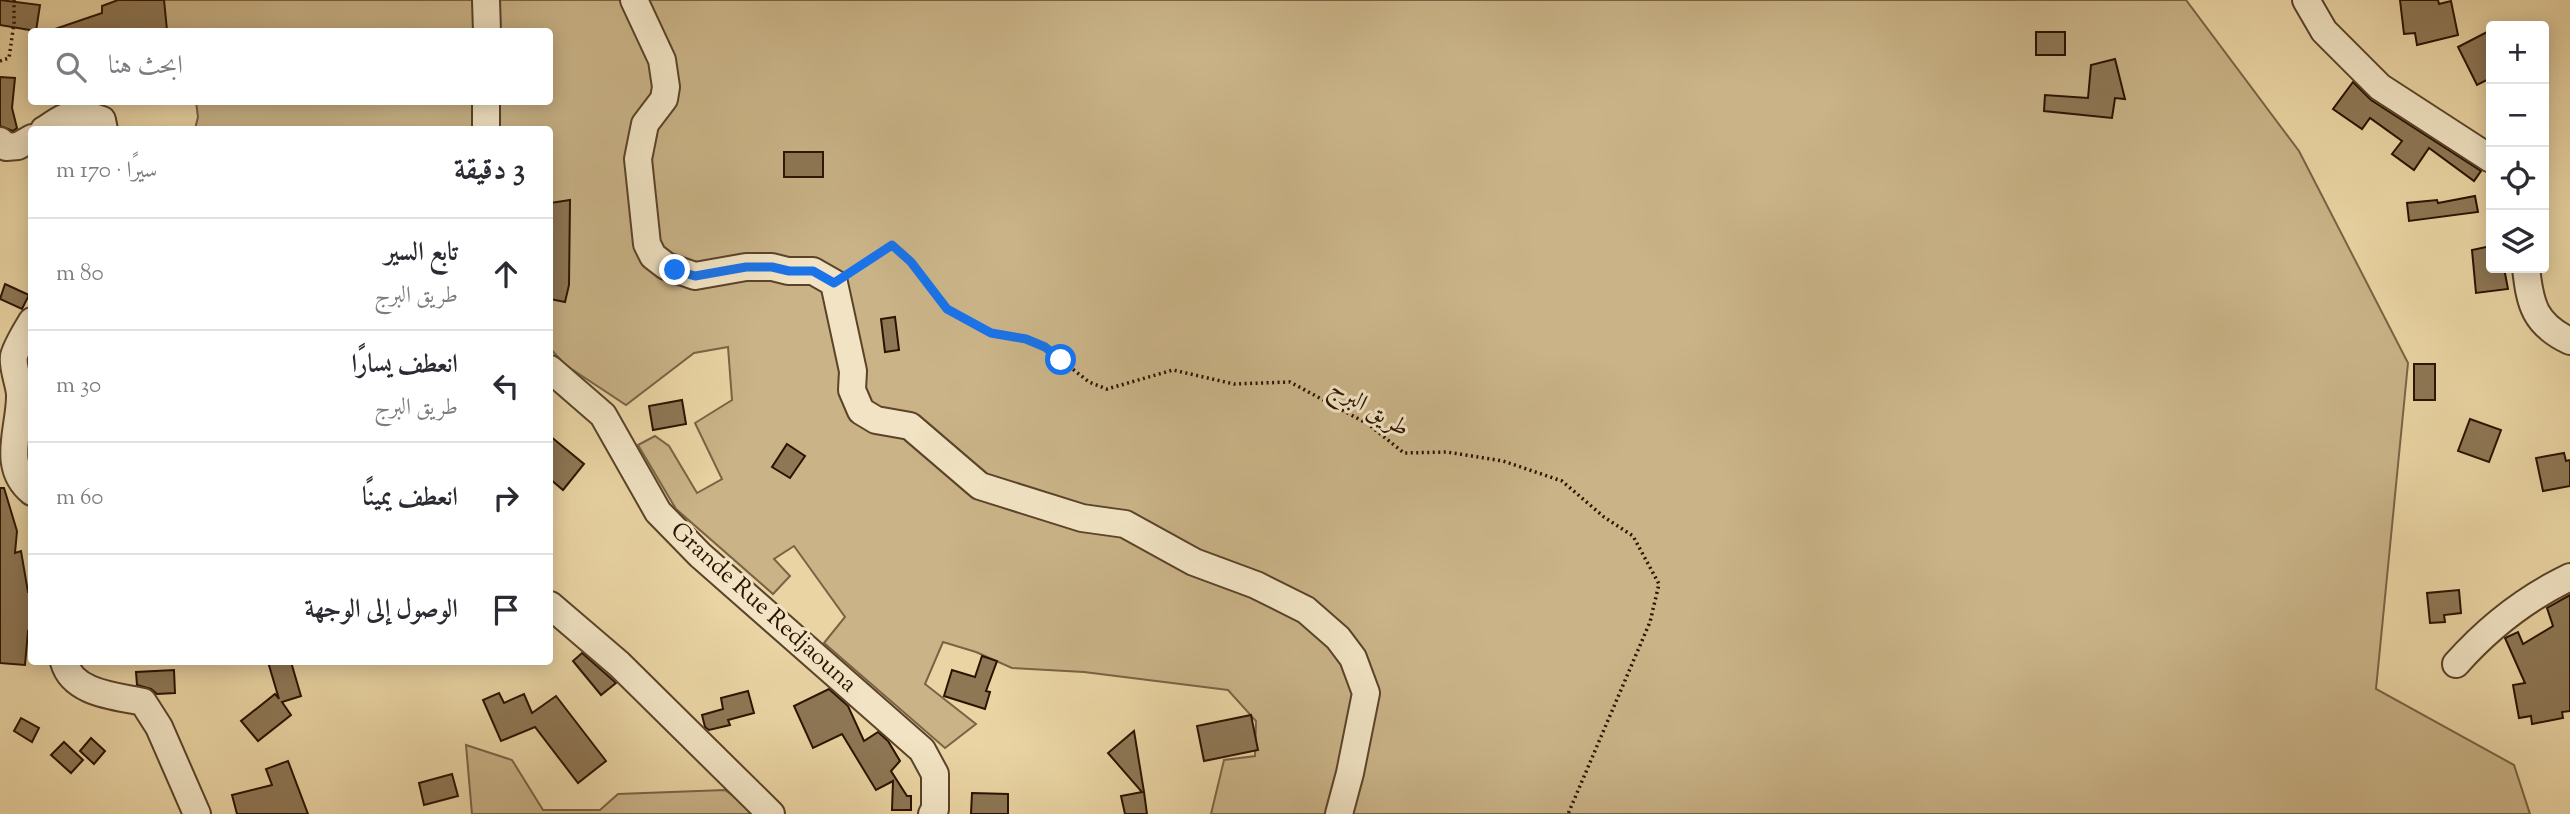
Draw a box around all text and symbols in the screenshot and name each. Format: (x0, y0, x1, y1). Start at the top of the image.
map controls (2486, 21, 2549, 273)
button: + (2486, 21, 2549, 84)
search box (28, 28, 553, 105)
icon: search (52, 48, 90, 86)
text: ابحث هنا (108, 48, 183, 85)
button: − (2486, 84, 2549, 147)
button: locate (2486, 147, 2549, 210)
text: 3 دقيقة (454, 150, 525, 193)
text: سيرًا · 170 m (56, 155, 157, 188)
button: layers (2486, 210, 2549, 273)
text: تابع السير (385, 235, 458, 272)
route end (659, 254, 690, 285)
icon: ahead (487, 255, 525, 293)
text: 80 m (56, 258, 104, 291)
text: طريق البرج (374, 280, 458, 313)
route start (1045, 344, 1076, 375)
text: انعطف يسارًا (351, 347, 458, 384)
icon: left (487, 367, 525, 405)
text: 30 m (56, 370, 101, 403)
street label: طريق البرج (1322, 372, 1415, 448)
text: طريق البرج (374, 392, 458, 425)
icon: right (487, 479, 525, 517)
text: انعطف يمينًا (362, 480, 458, 517)
text: 60 m (56, 482, 104, 515)
street label: Grande Rue Redjaouna (662, 515, 864, 701)
icon: arrive (487, 591, 525, 629)
text: الوصول إلى الوجهة (304, 592, 458, 629)

